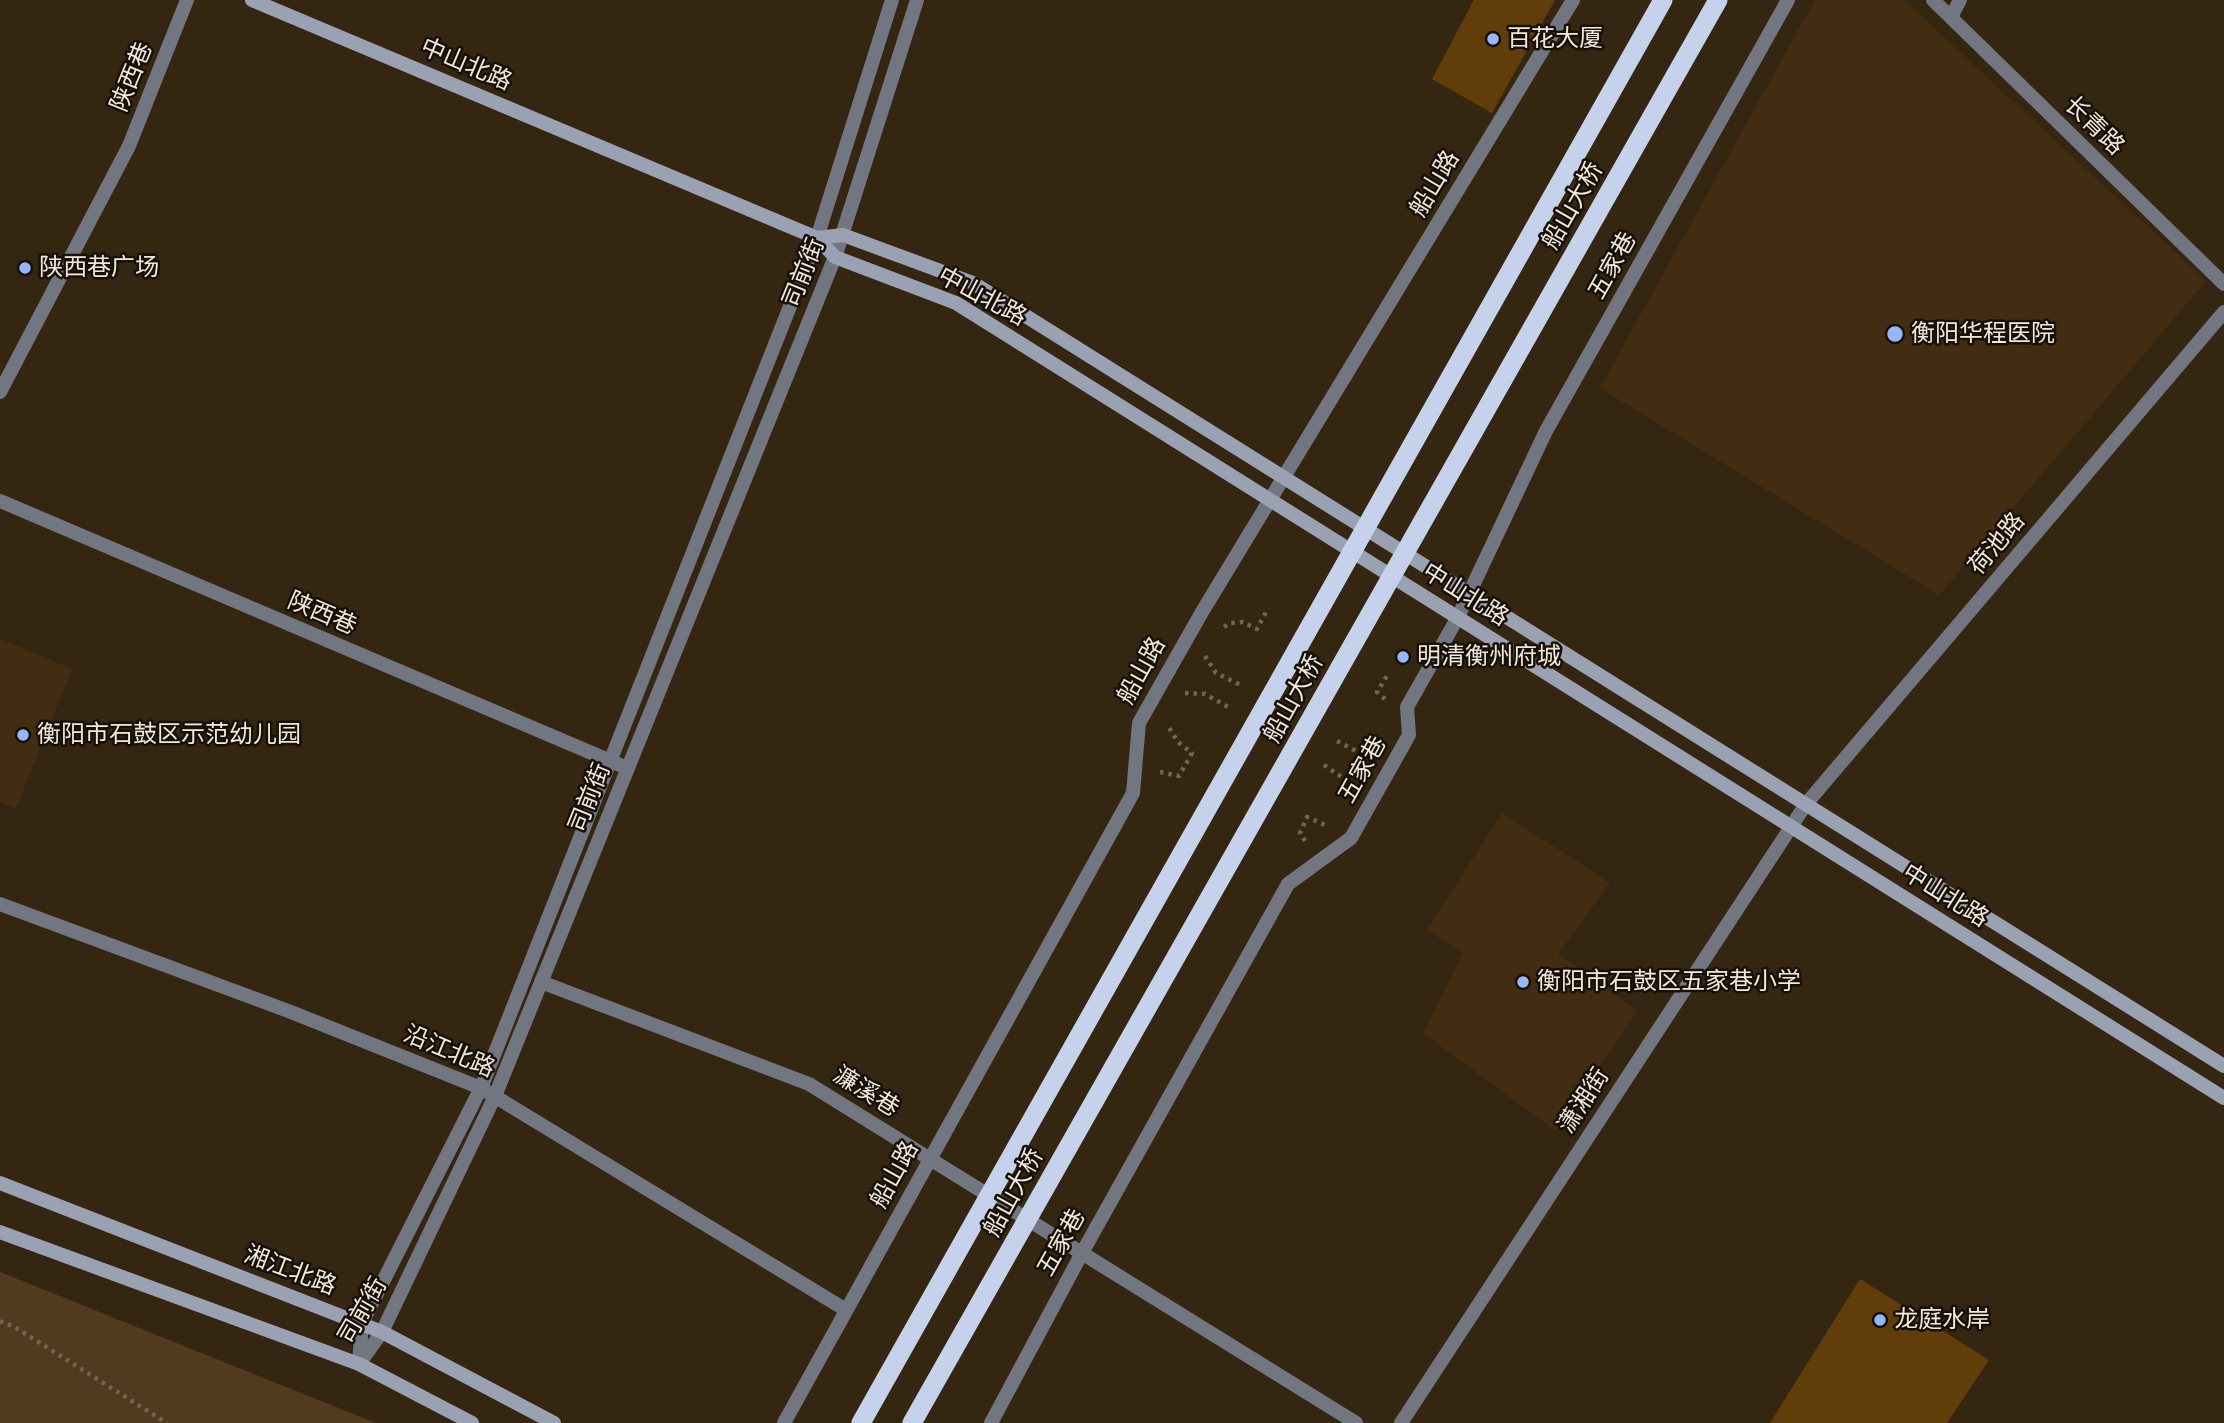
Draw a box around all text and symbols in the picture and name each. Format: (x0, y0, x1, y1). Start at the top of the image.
place label: 百花大厦 (1507, 25, 1603, 53)
marker: 百花大厦 (1485, 31, 1501, 47)
street label: 中山北路 (416, 33, 516, 97)
street label: 陕西巷 (105, 38, 159, 116)
street label: 长青路 (2058, 91, 2130, 161)
street label: 船山路 (1404, 146, 1466, 222)
street label: 船山大桥 (1537, 157, 1609, 255)
street label: 五家巷 (1583, 228, 1643, 304)
street label: 司前街 (777, 234, 831, 312)
place label: 陕西巷广场 (39, 254, 159, 282)
marker: 陕西巷广场 (17, 260, 33, 276)
street label: 中山北路 (933, 262, 1031, 332)
place label: 衡阳华程医院 (1911, 320, 2055, 348)
marker: 衡阳华程医院 (1885, 324, 1905, 344)
street label: 荷池路 (1963, 507, 2031, 581)
street label: 中山北路 (1417, 557, 1513, 633)
street label: 陕西巷 (283, 587, 361, 641)
street label: 船山路 (1112, 633, 1172, 709)
place label: 明清衡州府城 (1417, 643, 1561, 671)
marker: 明清衡州府城 (1395, 649, 1411, 665)
street label: 船山大桥 (1258, 650, 1330, 748)
place label: 衡阳市石鼓区示范幼儿园 (37, 721, 301, 749)
marker: 衡阳市石鼓区示范幼儿园 (15, 727, 31, 743)
street label: 五家巷 (1333, 732, 1393, 808)
street label: 司前街 (563, 759, 617, 837)
street label: 中山北路 (1897, 858, 1993, 934)
place label: 衡阳市石鼓区五家巷小学 (1537, 968, 1801, 996)
marker: 衡阳市石鼓区五家巷小学 (1515, 974, 1531, 990)
street label: 沿江北路 (399, 1020, 499, 1084)
street label: 濂溪巷 (828, 1061, 904, 1123)
street label: 潇湘街 (1552, 1063, 1616, 1139)
street label: 船山路 (865, 1137, 925, 1213)
street label: 船山大桥 (978, 1144, 1050, 1242)
street label: 五家巷 (1032, 1205, 1092, 1281)
street label: 湘江北路 (240, 1240, 340, 1302)
street label: 司前街 (333, 1273, 393, 1349)
place label: 龙庭水岸 (1894, 1306, 1990, 1334)
marker: 龙庭水岸 (1872, 1312, 1888, 1328)

